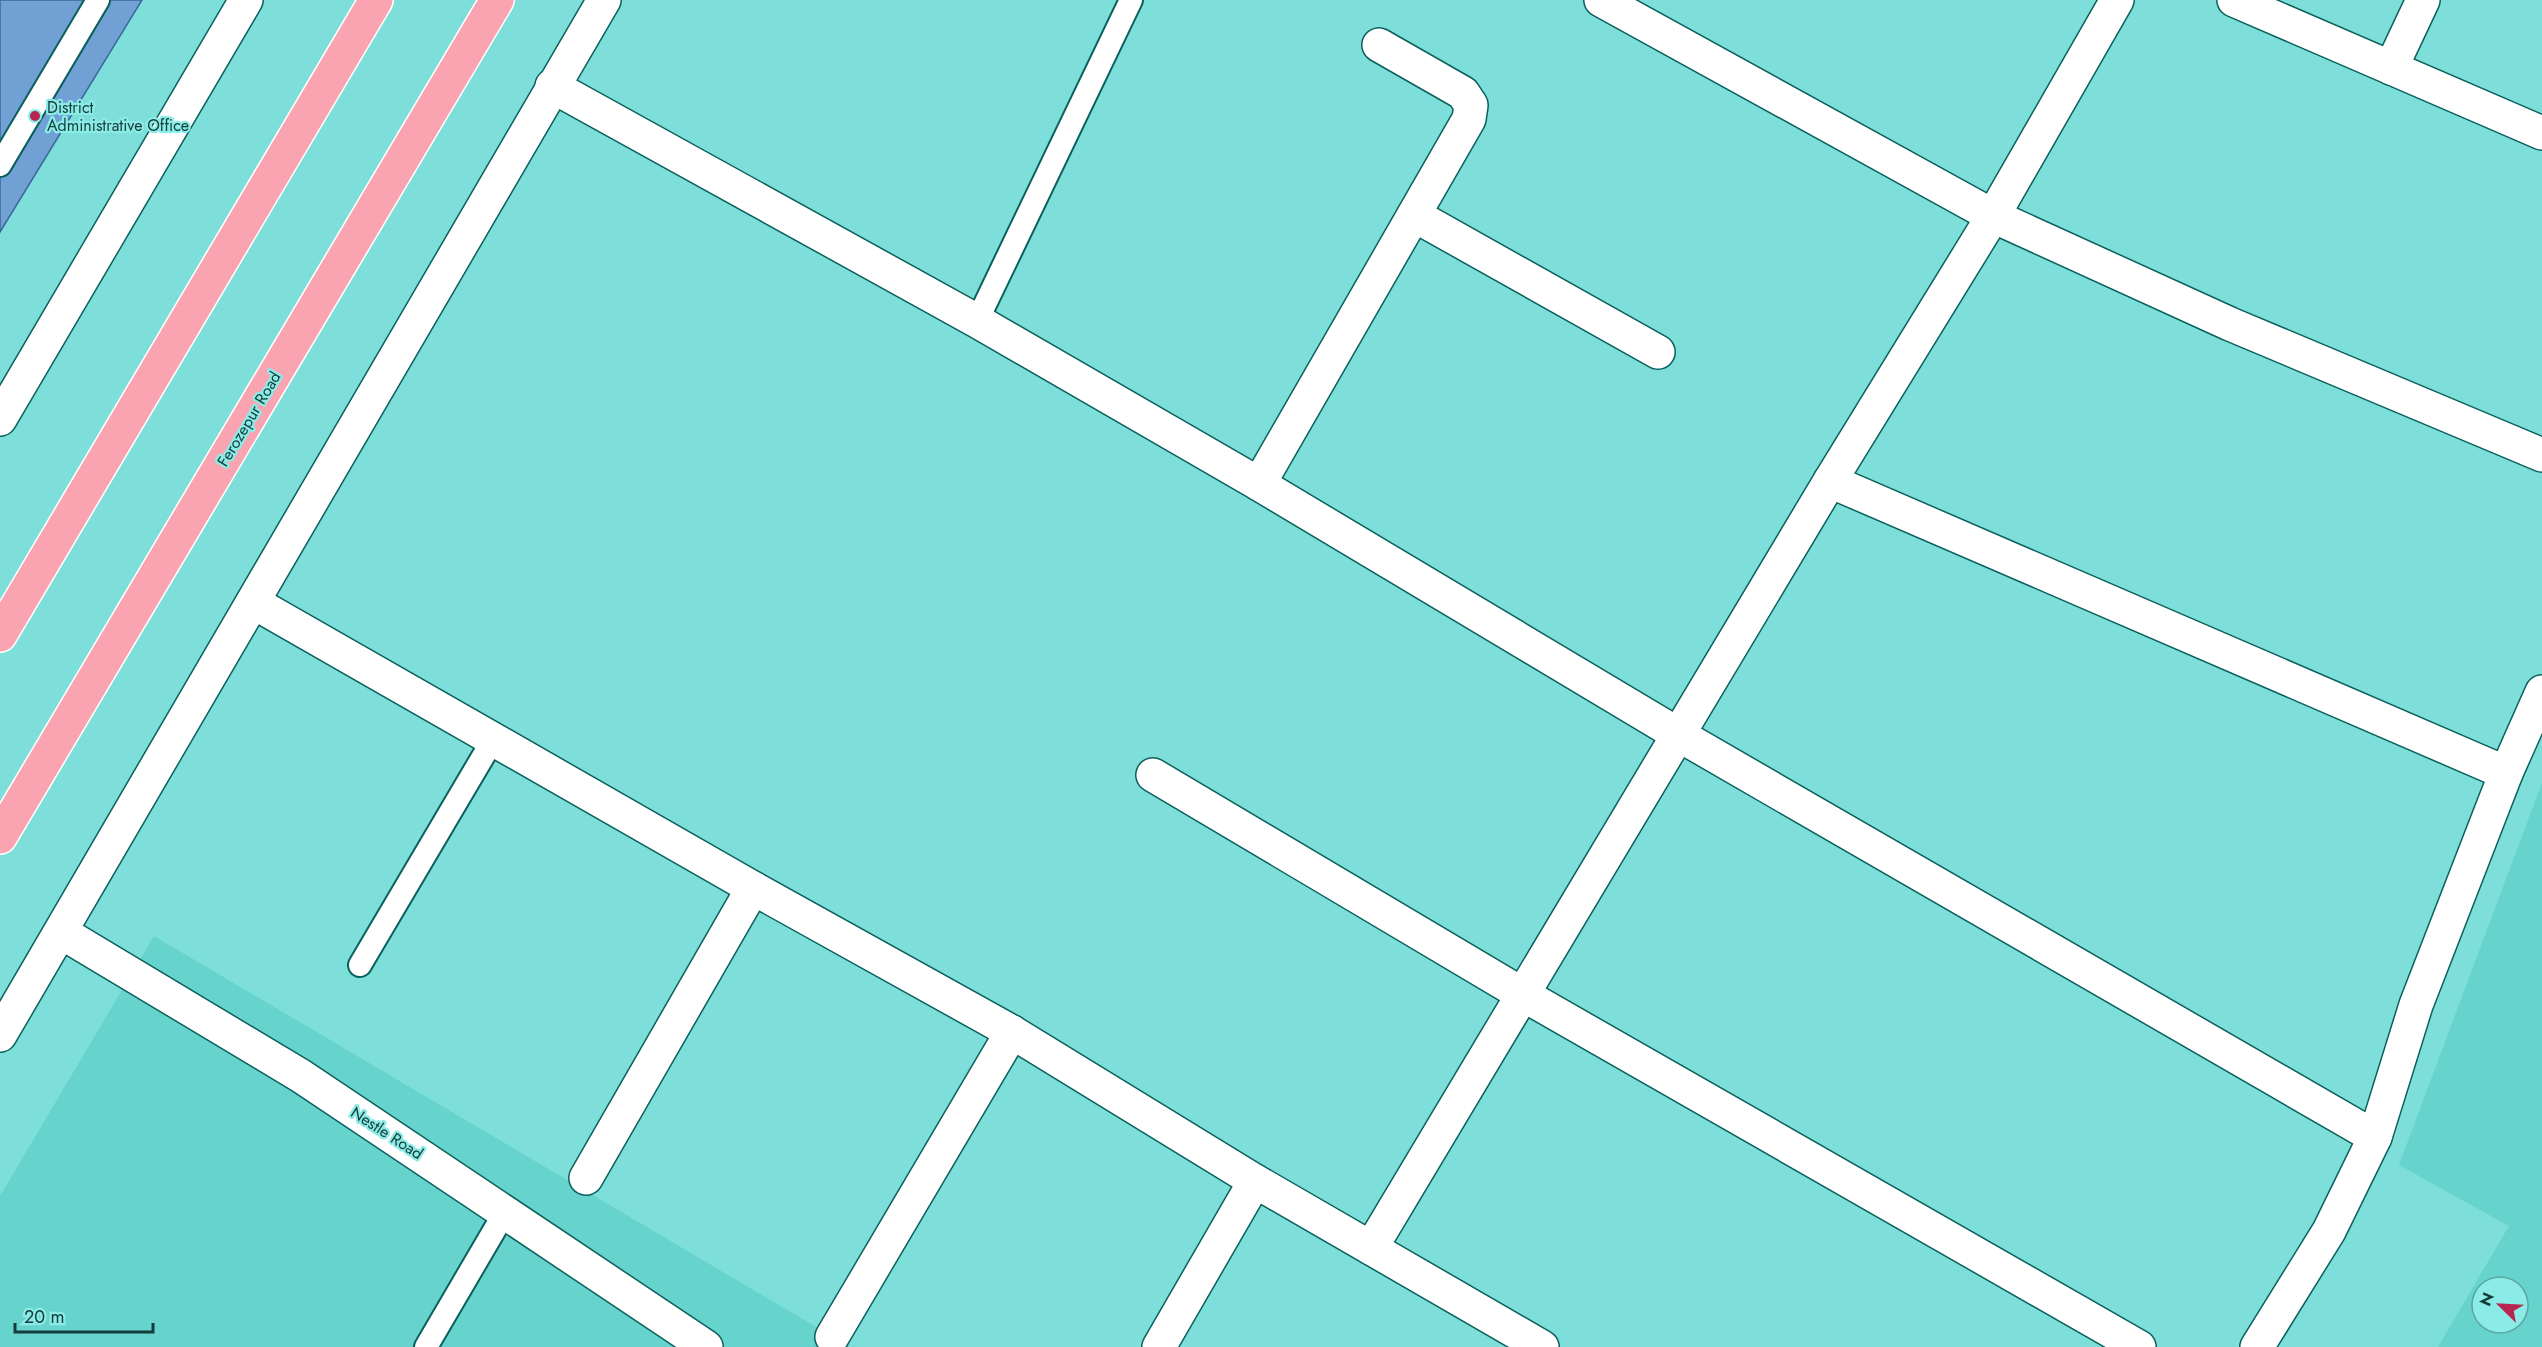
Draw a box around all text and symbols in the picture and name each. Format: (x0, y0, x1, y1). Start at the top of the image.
place label: District Administrative Office (47, 96, 189, 137)
marker: District Administrative Office (28, 109, 42, 123)
street label: Ferozepur Road (212, 367, 286, 471)
street label: Nestle Road (346, 1101, 428, 1165)
north arrow (2470, 1275, 2530, 1335)
text: N (2474, 1289, 2500, 1310)
scale bar (15, 1296, 153, 1334)
text: 20 m (24, 1304, 64, 1330)

